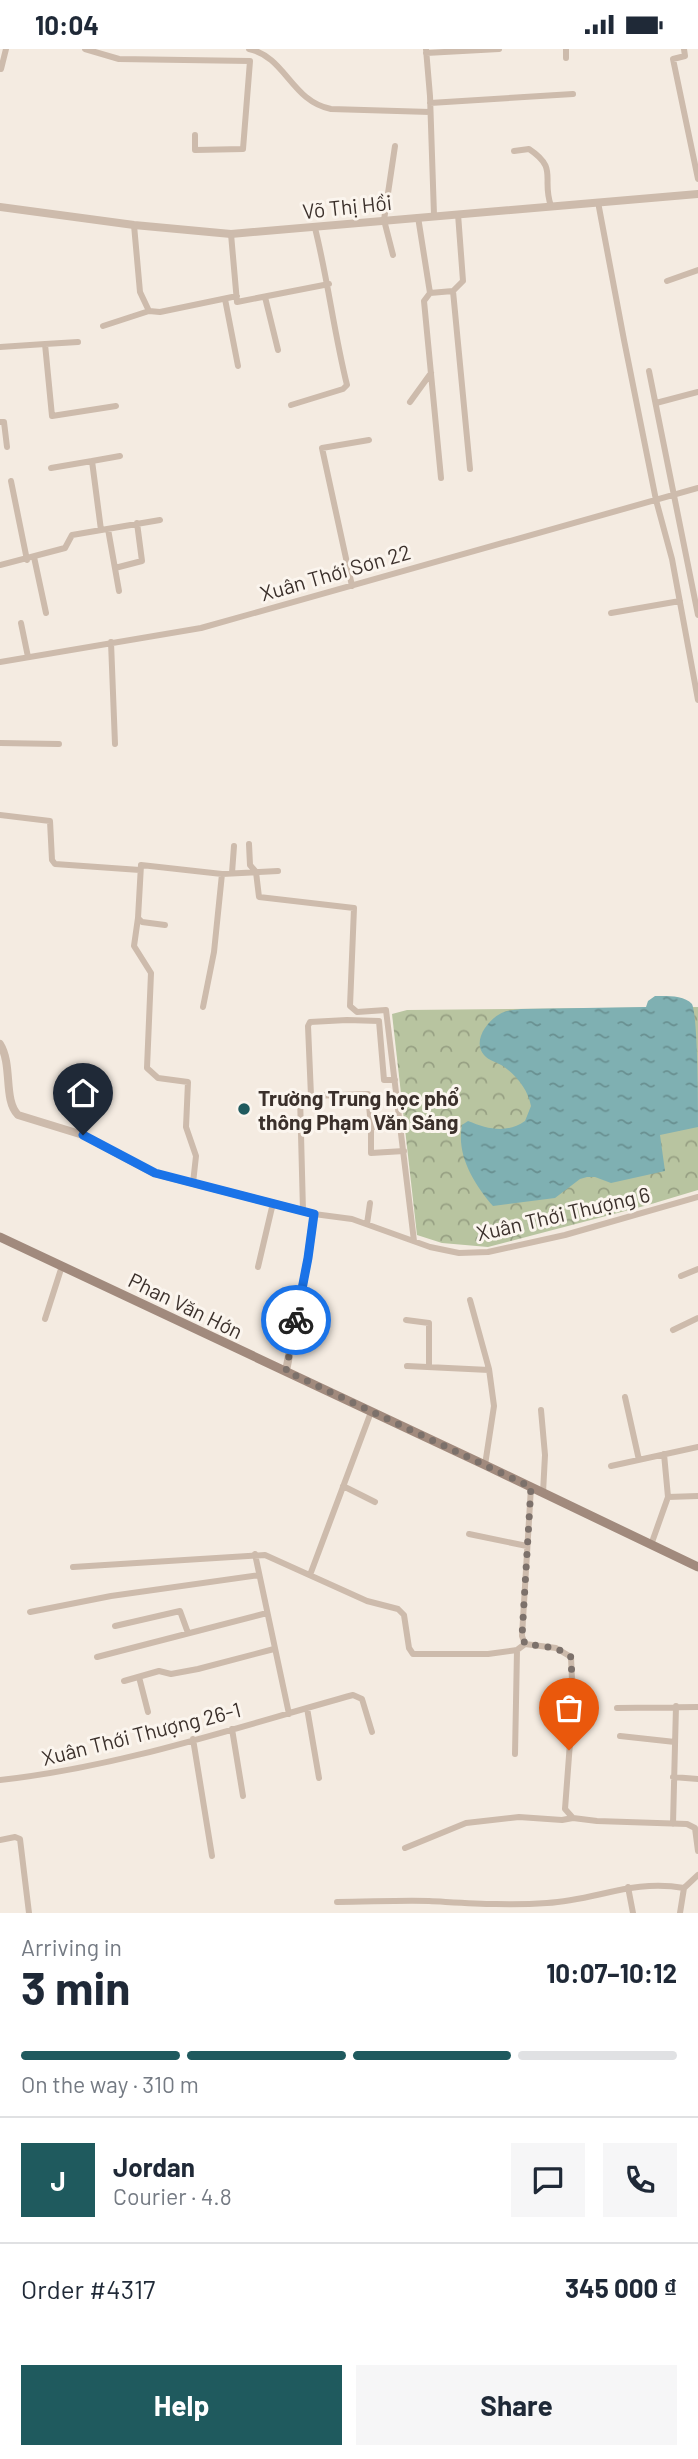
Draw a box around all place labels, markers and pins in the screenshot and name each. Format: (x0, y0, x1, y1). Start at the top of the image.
pin (53, 1063, 113, 1135)
place label: Trường Trung học phổ thông Phạm Văn Sáng (258, 1085, 459, 1134)
marker: Trường Trung học phổ thông Phạm Văn Sáng (236, 1101, 252, 1117)
pin (539, 1678, 599, 1750)

